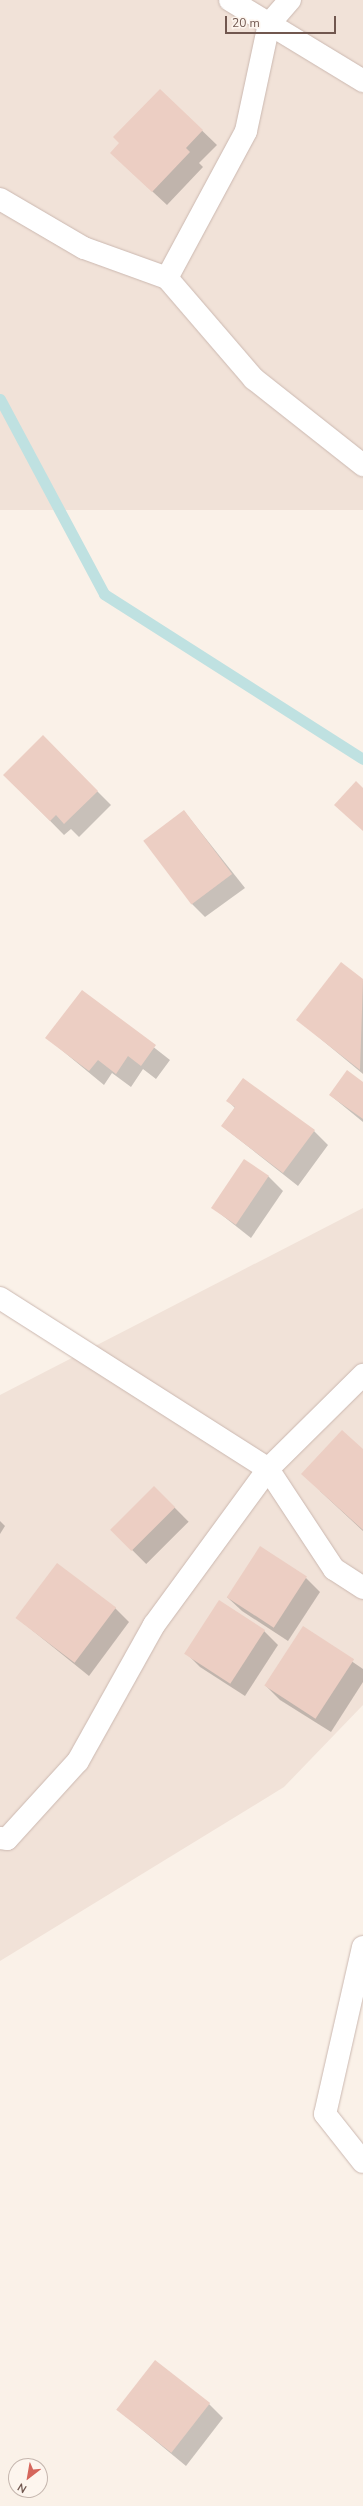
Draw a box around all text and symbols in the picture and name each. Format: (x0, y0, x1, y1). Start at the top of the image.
scale bar (227, 8, 338, 34)
text: 20 m (232, 15, 260, 31)
north arrow (8, 2458, 48, 2498)
text: N (15, 2479, 29, 2496)

